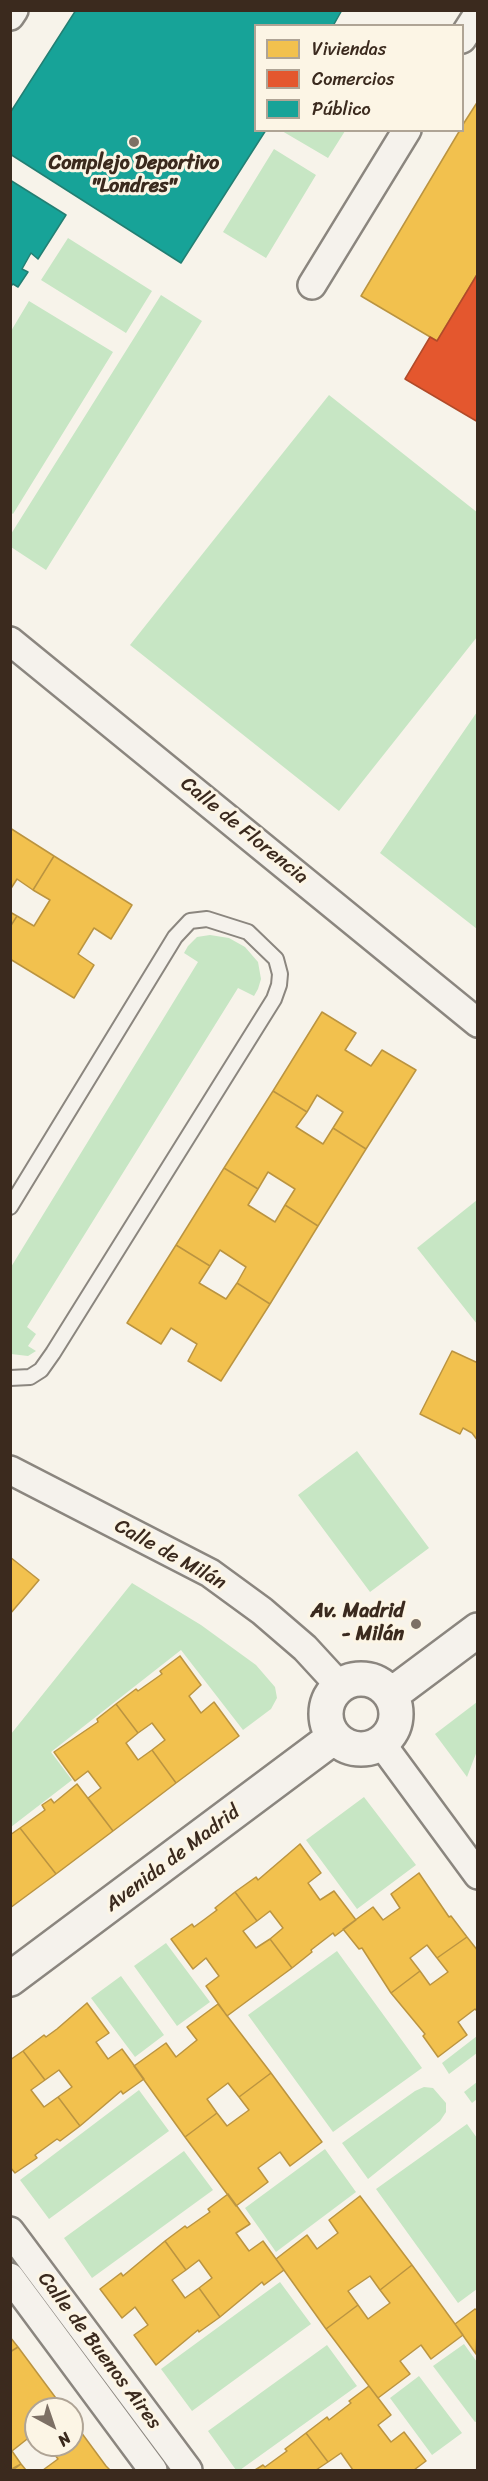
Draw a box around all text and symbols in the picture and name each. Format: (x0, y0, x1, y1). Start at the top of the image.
legend (254, 24, 464, 132)
text: Viviendas (312, 33, 386, 65)
text: Comercios (312, 63, 394, 95)
text: Público (312, 93, 371, 125)
marker: Complejo Deportivo "Londres" (127, 135, 141, 149)
place label: Complejo Deportivo "Londres" (49, 152, 219, 199)
street label: Calle de Florencia (175, 772, 313, 890)
street label: Calle de Milán (110, 1514, 230, 1596)
place label: Av. Madrid - Milán (311, 1600, 404, 1647)
marker: Av. Madrid - Milán (409, 1617, 423, 1631)
street label: Avenida de Madrid (101, 1801, 245, 1917)
street label: Calle de Buenos Aires (32, 2268, 166, 2434)
north arrow (24, 2397, 84, 2457)
text: N (51, 2425, 78, 2454)

